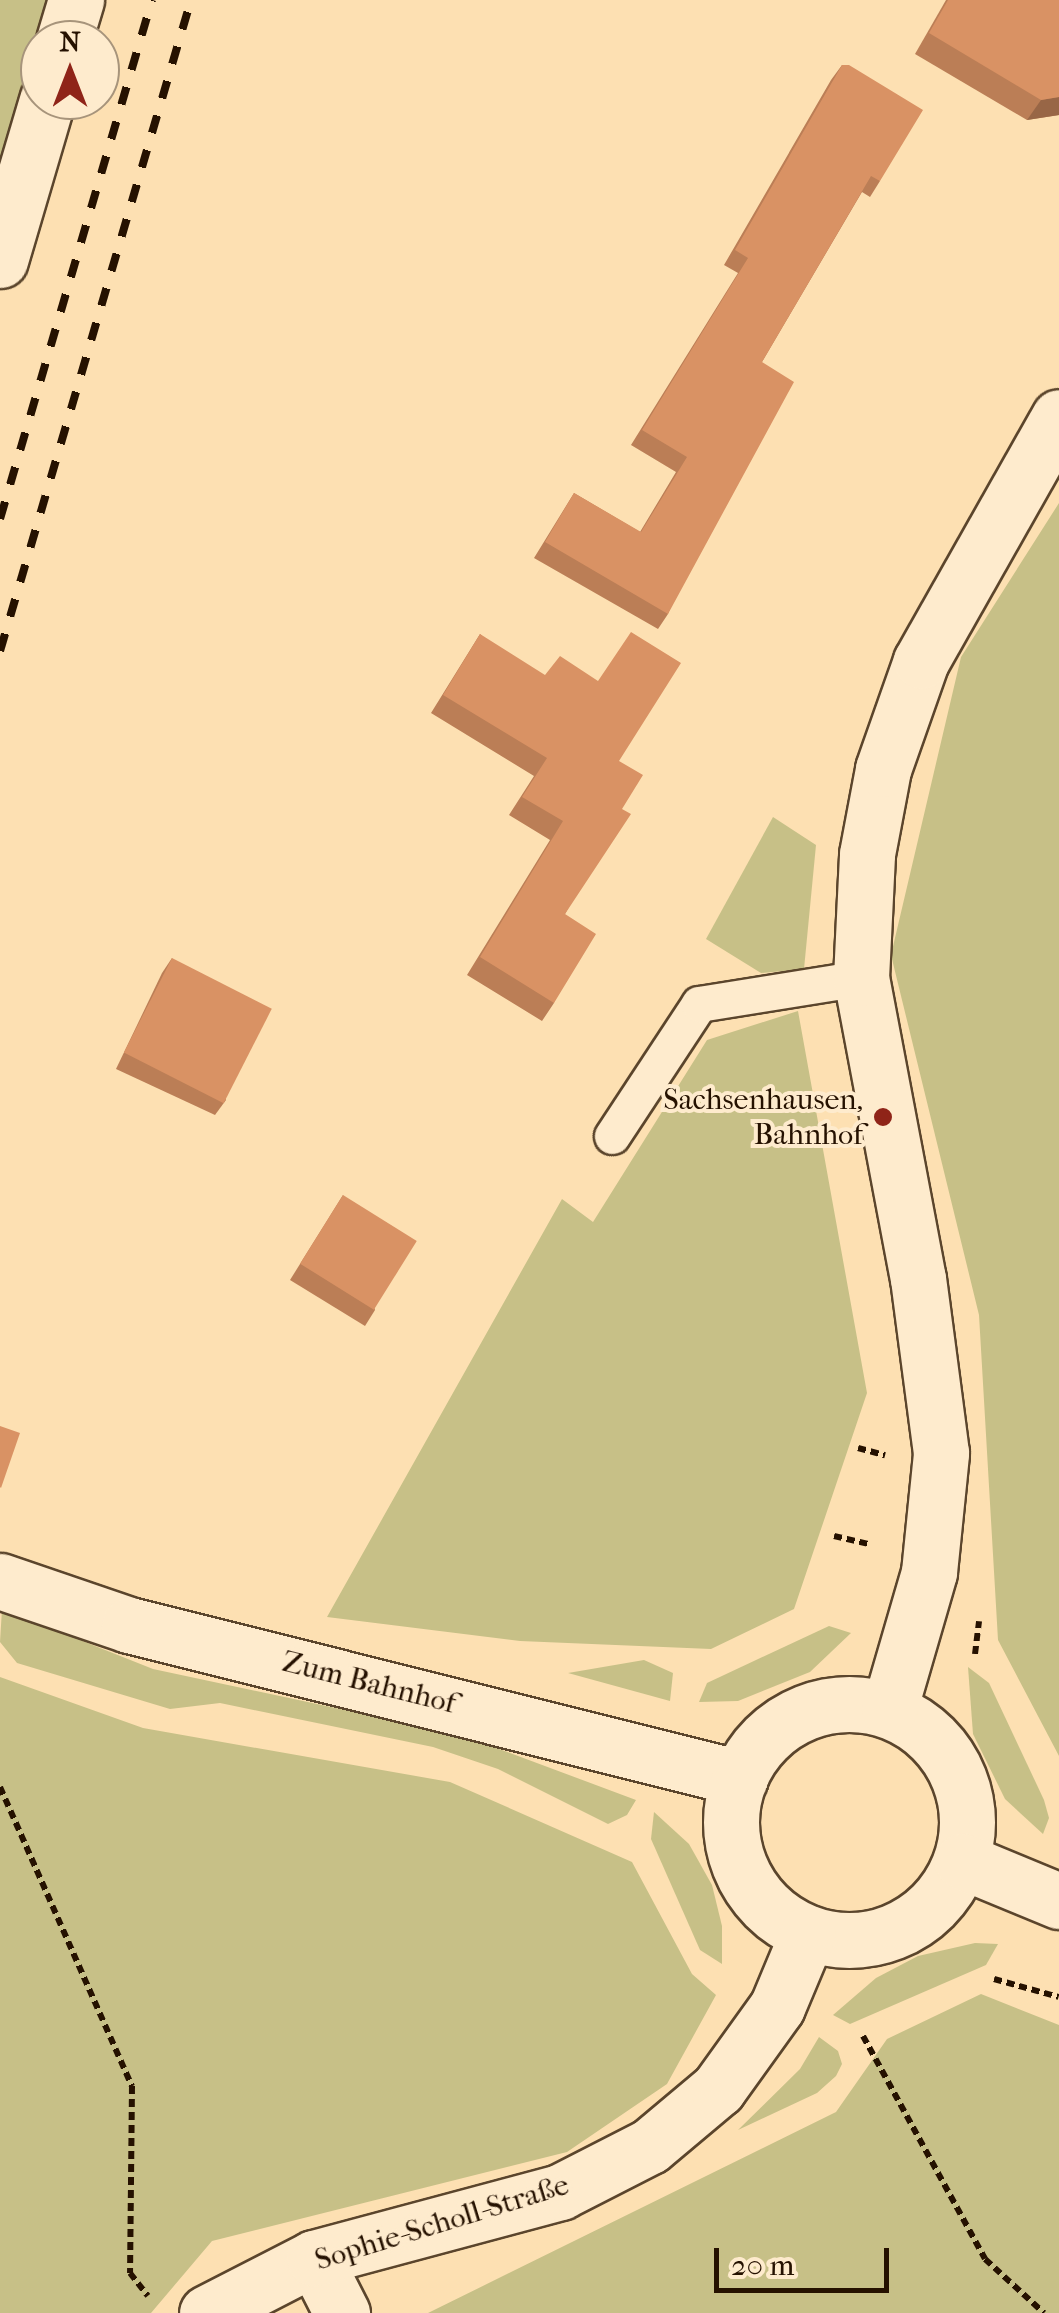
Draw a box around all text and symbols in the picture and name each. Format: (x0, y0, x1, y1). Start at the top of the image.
north arrow (20, 20, 120, 120)
text: N (59, 25, 81, 58)
place label: Sachsenhausen, Bahnhof (663, 1082, 863, 1152)
marker: Sachsenhausen, Bahnhof (872, 1106, 894, 1128)
street label: Zum Bahnhof (278, 1644, 460, 1722)
street label: Sophie-Scholl-Straße (311, 2167, 573, 2279)
scale bar (719, 2228, 894, 2290)
text: 20 m (731, 2248, 794, 2283)

